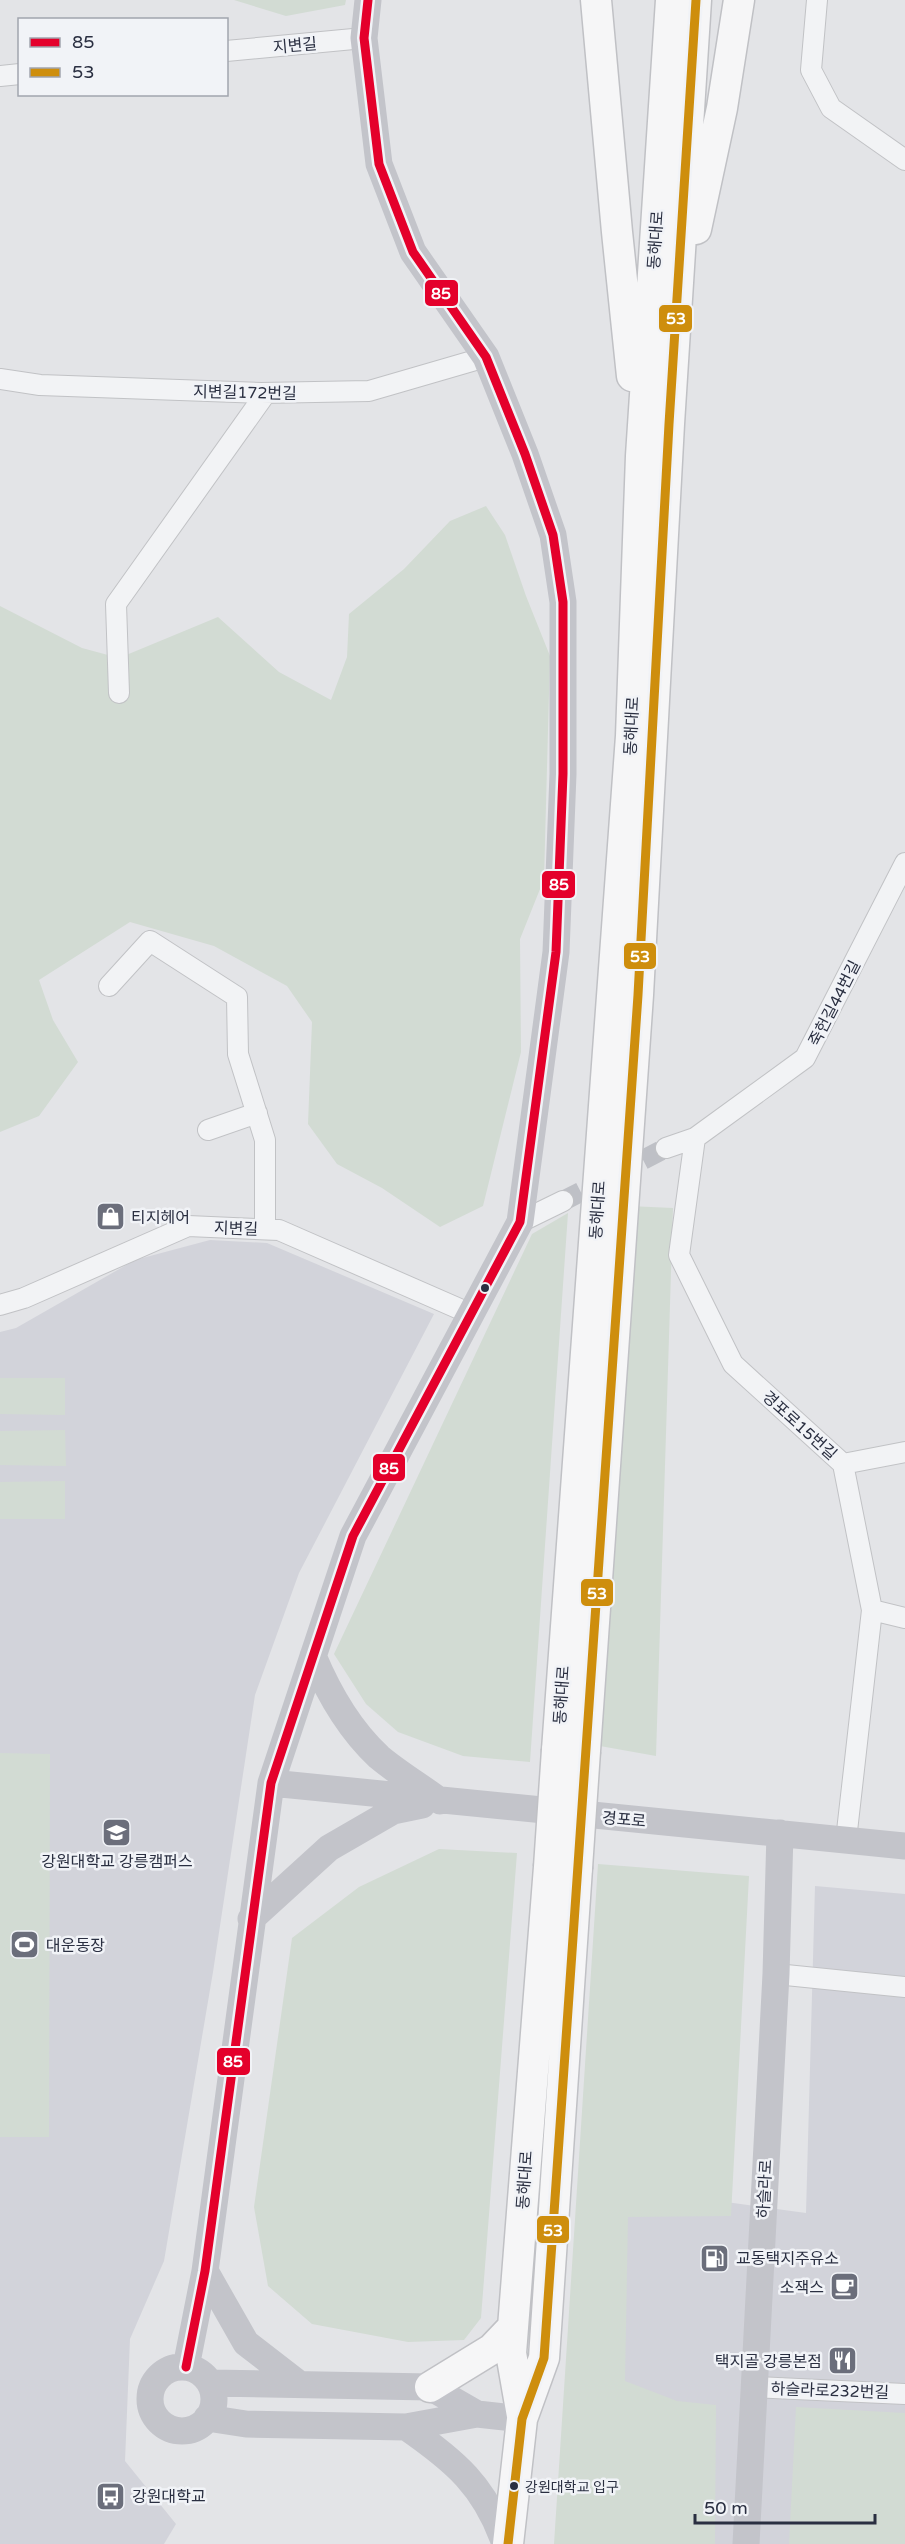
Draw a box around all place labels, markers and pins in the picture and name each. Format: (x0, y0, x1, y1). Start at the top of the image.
shop icon: 티지헤어 (94, 1201, 126, 1233)
place label: 티지헤어 (131, 1208, 190, 1228)
unlabelled marker (479, 1282, 491, 1294)
school or university icon: 강원대학교 강릉캠퍼스 (101, 1817, 133, 1849)
place label: 강원대학교 강릉캠퍼스 (41, 1852, 193, 1872)
sports icon: 대운동장 (9, 1929, 41, 1961)
place label: 대운동장 (46, 1936, 105, 1956)
fuel station icon: 교동택지주유소 (699, 2242, 731, 2274)
place label: 교동택지주유소 (736, 2249, 839, 2269)
cafe icon: 소잭스 (829, 2271, 861, 2303)
place label: 소잭스 (780, 2278, 824, 2298)
restaurant icon: 택지골 강릉본점 (827, 2345, 859, 2377)
place label: 택지골 강릉본점 (715, 2352, 822, 2372)
place label: 강원대학교 입구 (525, 2479, 619, 2496)
bus stop icon: 강원대학교 (95, 2480, 127, 2512)
marker: 강원대학교 입구 (508, 2480, 520, 2492)
place label: 강원대학교 (132, 2487, 206, 2507)

